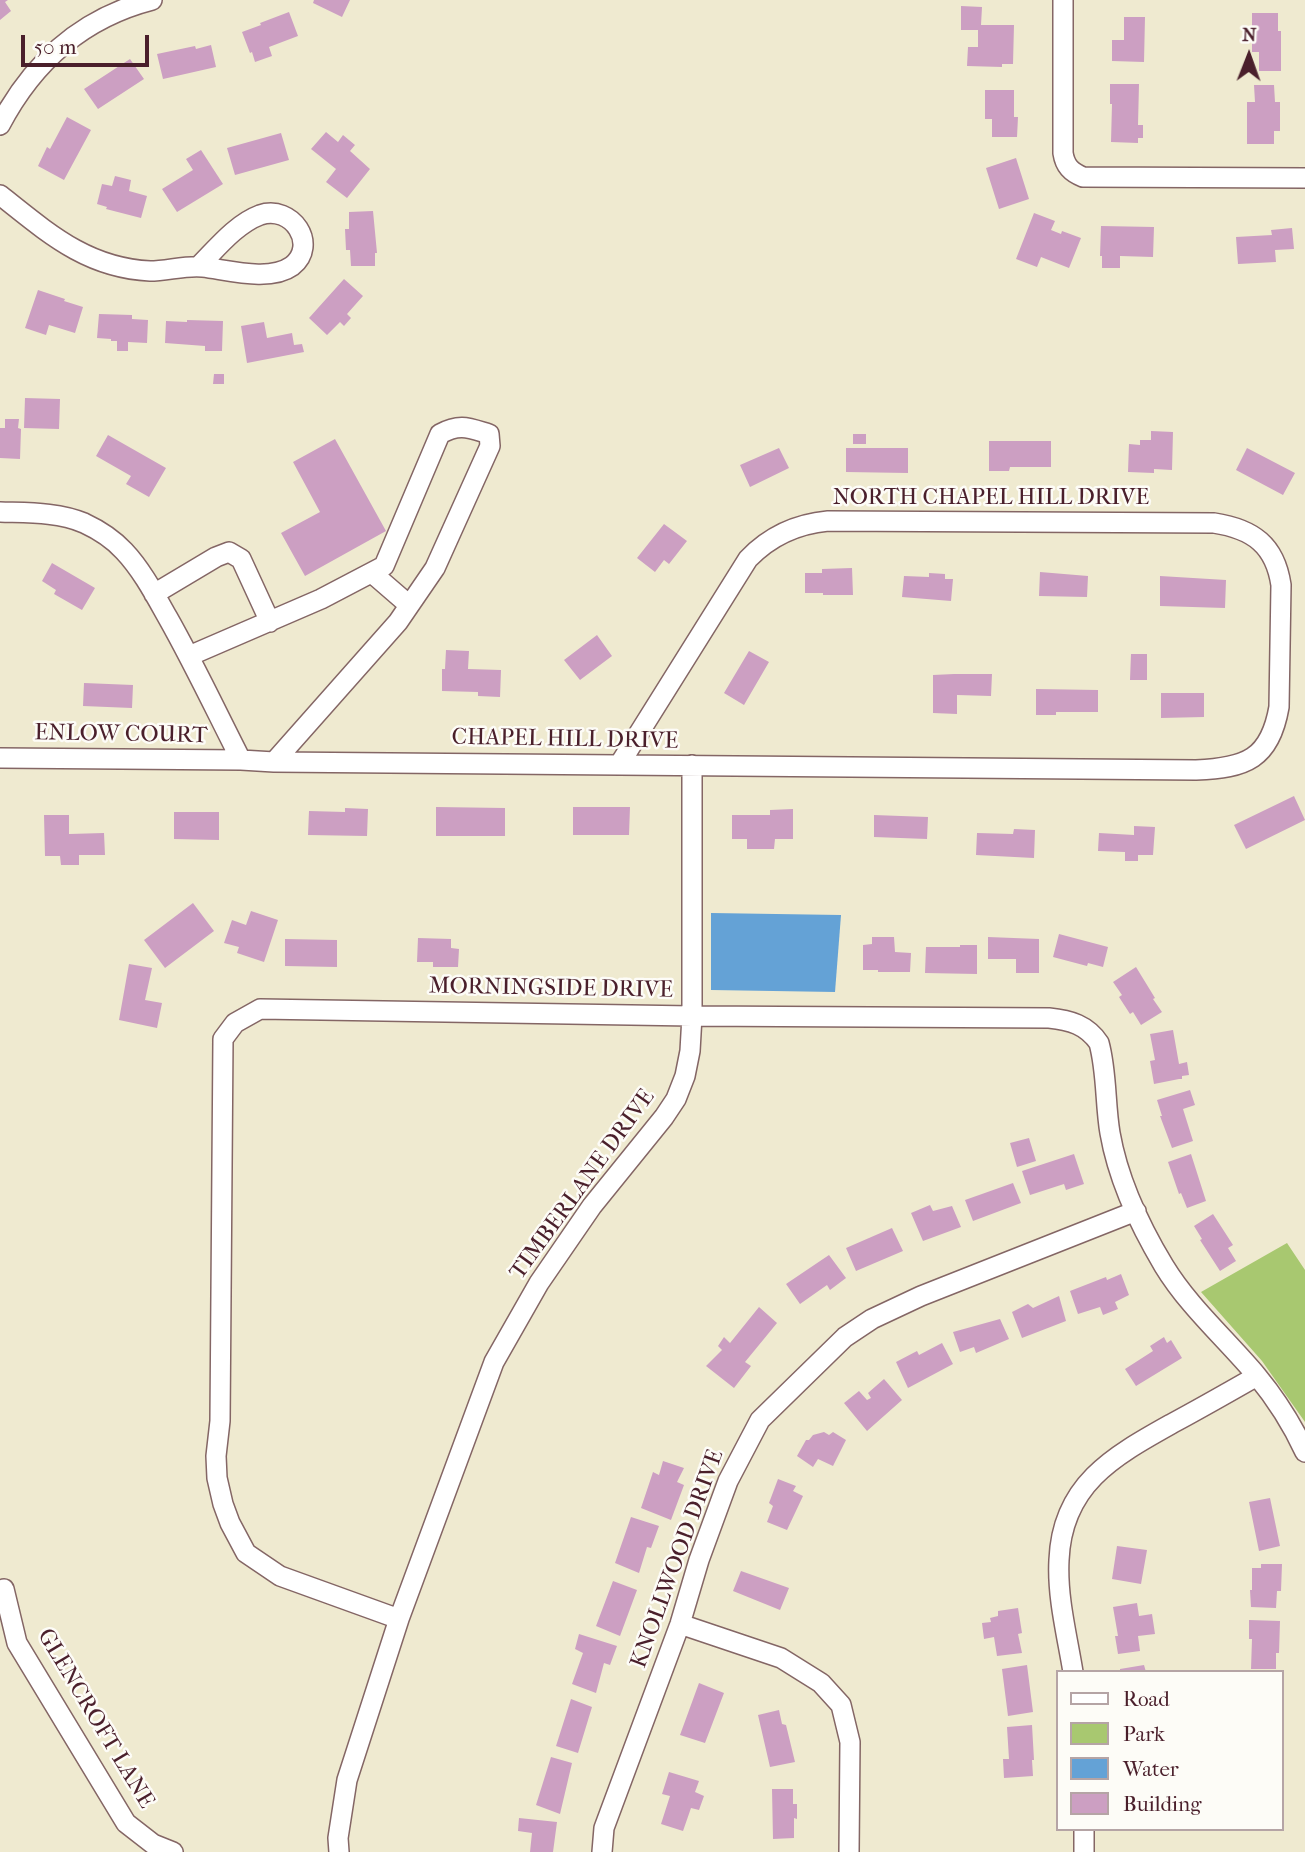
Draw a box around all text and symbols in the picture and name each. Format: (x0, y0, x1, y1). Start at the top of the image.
scale bar (24, 21, 152, 65)
north arrow (1214, 21, 1284, 91)
text: N (1242, 24, 1257, 46)
text: 50 m (34, 35, 77, 59)
street label: NORTH CHAPEL HILL DRIVE (833, 484, 1149, 512)
street label: ENLOW COURT (34, 720, 208, 750)
street label: CHAPEL HILL DRIVE (451, 724, 679, 756)
street label: MORNINGSIDE DRIVE (429, 973, 673, 1005)
street label: TIMBERLANE DRIVE (505, 1084, 661, 1286)
street label: KNOLLWOOD DRIVE (626, 1446, 730, 1672)
street label: GLENCROFT LANE (31, 1624, 159, 1814)
legend (1056, 1670, 1284, 1831)
text: Road (1123, 1687, 1170, 1711)
text: Park (1123, 1722, 1165, 1746)
text: Water (1123, 1757, 1179, 1781)
text: Building (1123, 1792, 1201, 1816)

